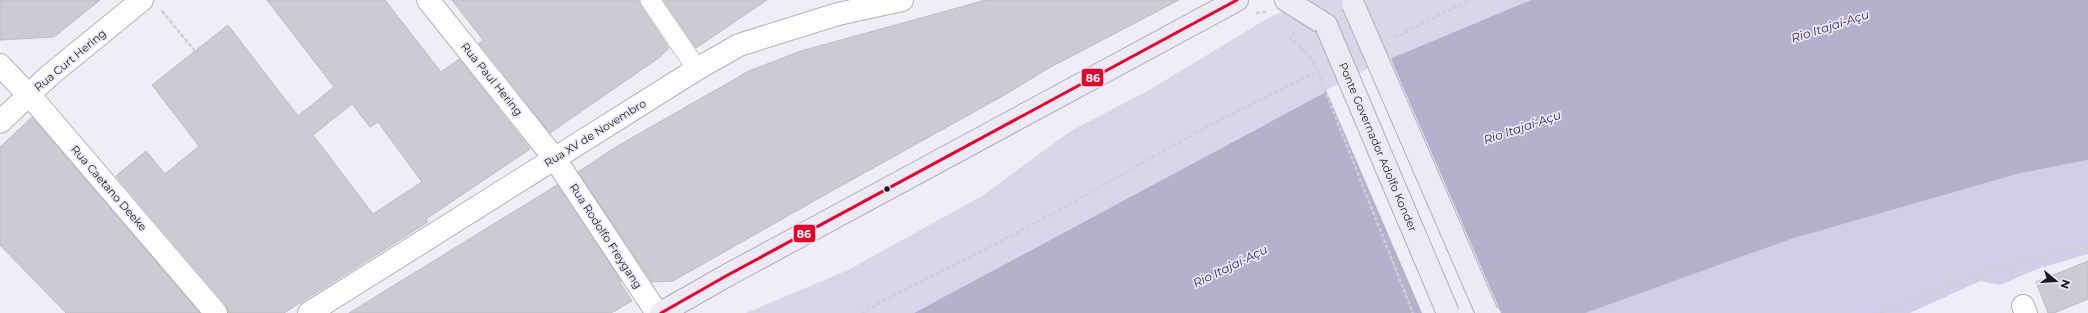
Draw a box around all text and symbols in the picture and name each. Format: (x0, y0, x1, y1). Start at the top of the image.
water label: Rio Itajaí-Açu (1789, 6, 1871, 46)
street label: Rua Curt Hering (31, 26, 109, 94)
street label: Rua Paul Hering (458, 40, 526, 118)
street label: Ponte Governador Adolfo Konder (1336, 60, 1420, 234)
line badge: 86 (1081, 68, 1104, 87)
text: 86 (1086, 71, 1100, 85)
street label: Rua XV de Novembro (541, 96, 649, 170)
water label: Rio Itajaí-Açu (1481, 107, 1563, 147)
street label: Rua Caetano Deeke (68, 142, 150, 234)
street label: Rua Rodolfo Freygang (567, 181, 645, 291)
unlabelled marker (882, 184, 892, 194)
line badge: 86 (793, 224, 816, 243)
text: 86 (797, 227, 811, 241)
water label: Rio Itajaí-Açu (1190, 241, 1270, 291)
north arrow (2036, 261, 2076, 301)
text: N (2057, 278, 2074, 290)

